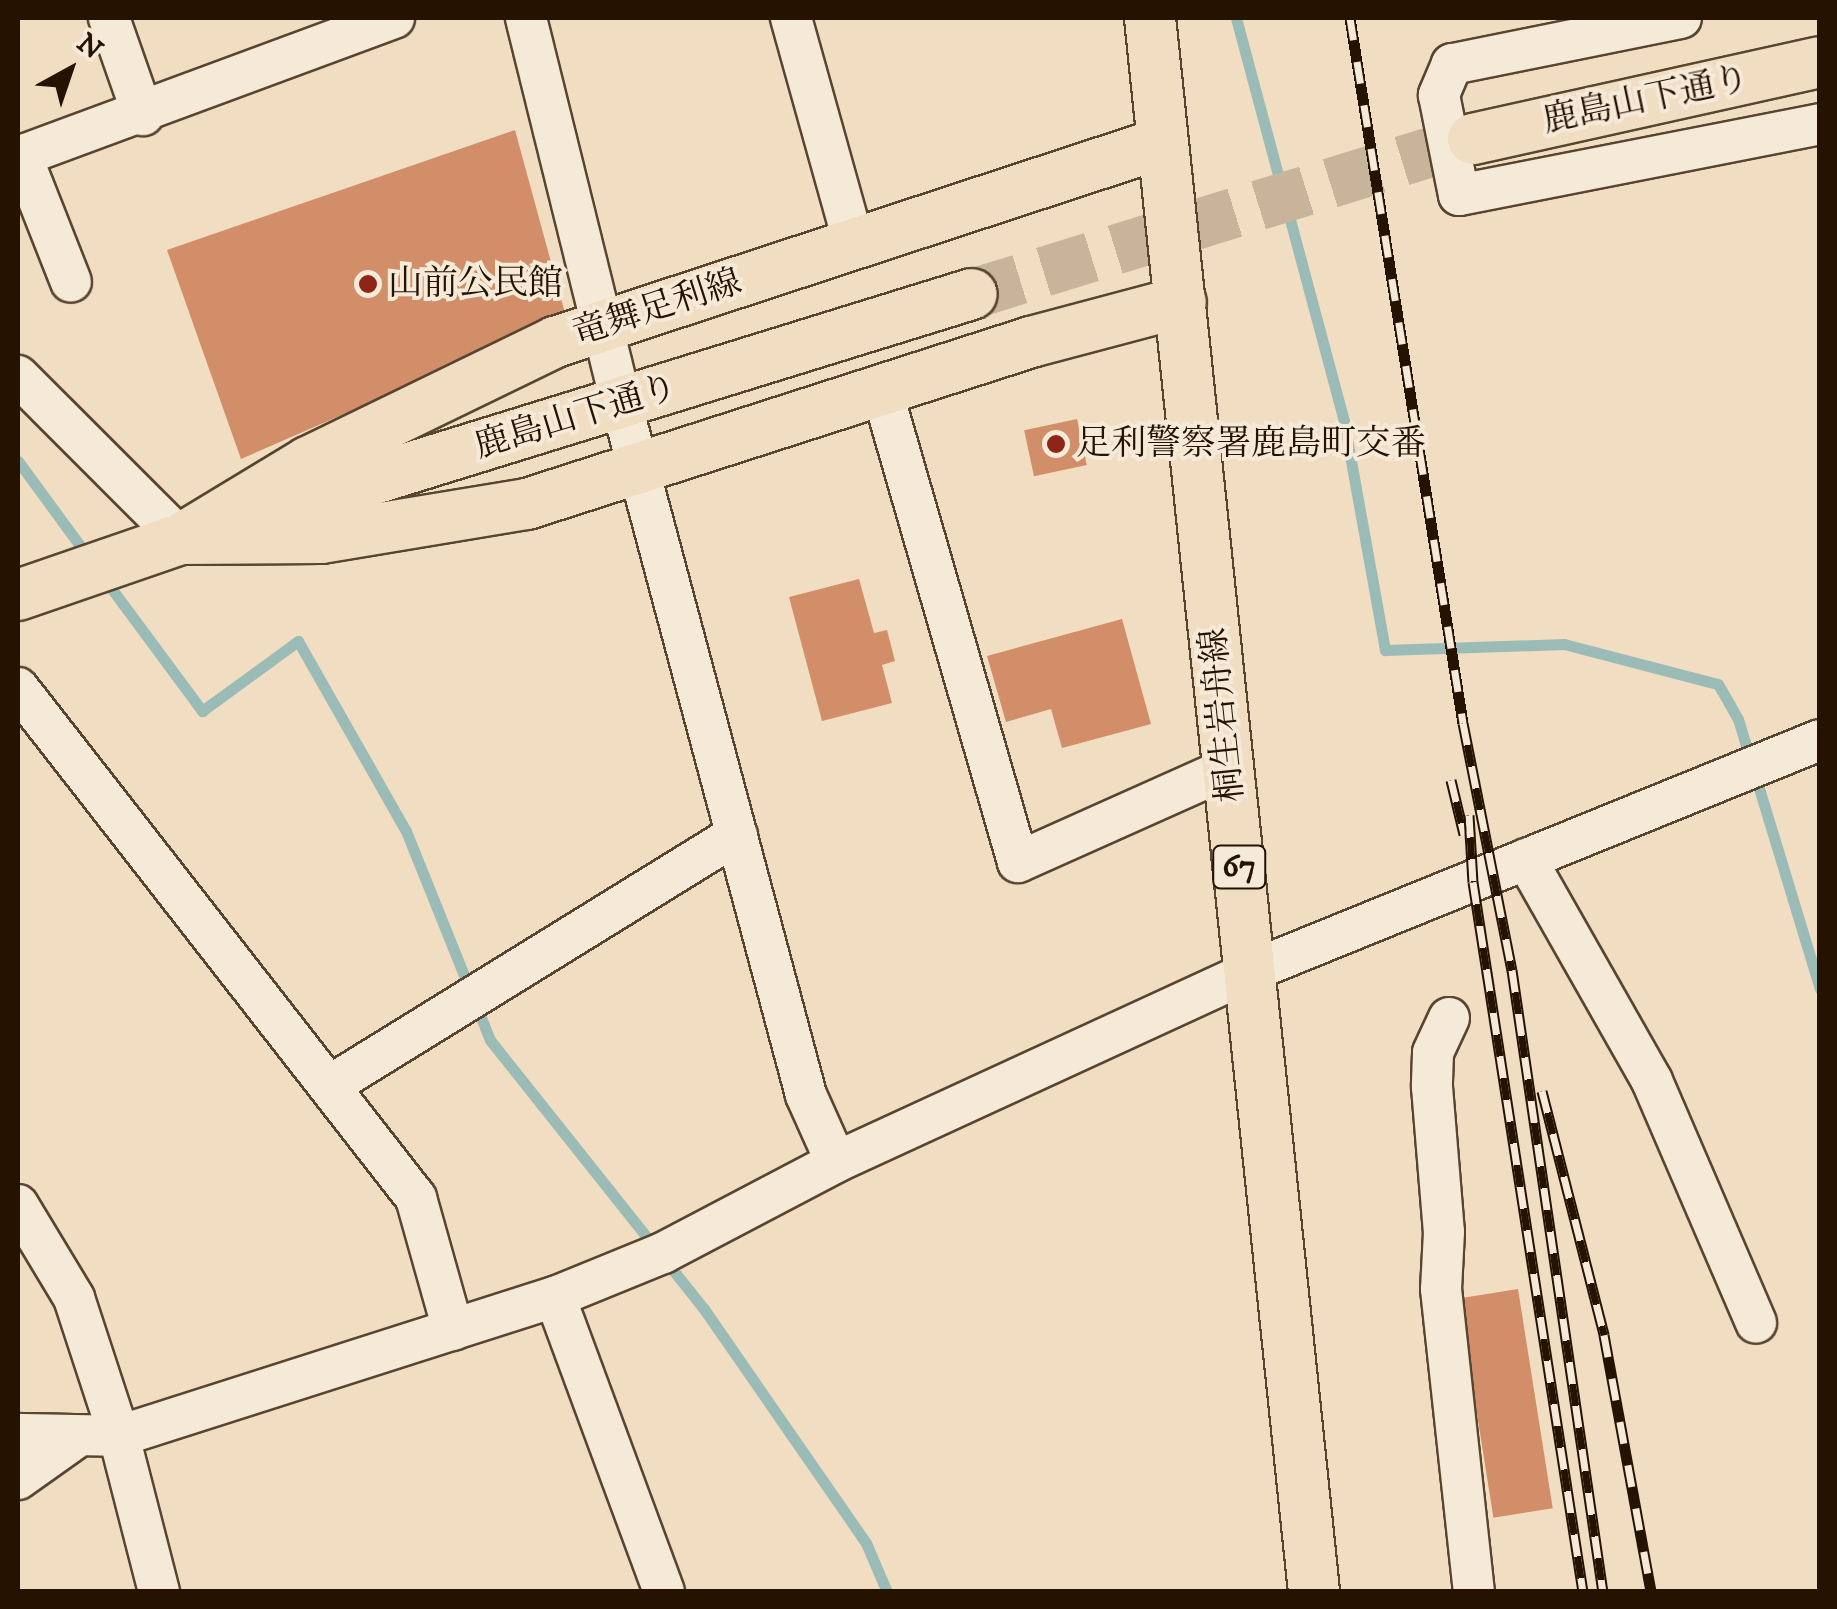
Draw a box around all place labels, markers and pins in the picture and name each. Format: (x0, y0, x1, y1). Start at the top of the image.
place label: 山前公民館 (388, 263, 563, 305)
marker: 山前公民館 (357, 273, 379, 295)
place label: 足利警察署鹿島町交番 (1076, 423, 1426, 465)
marker: 足利警察署鹿島町交番 (1045, 433, 1067, 455)

